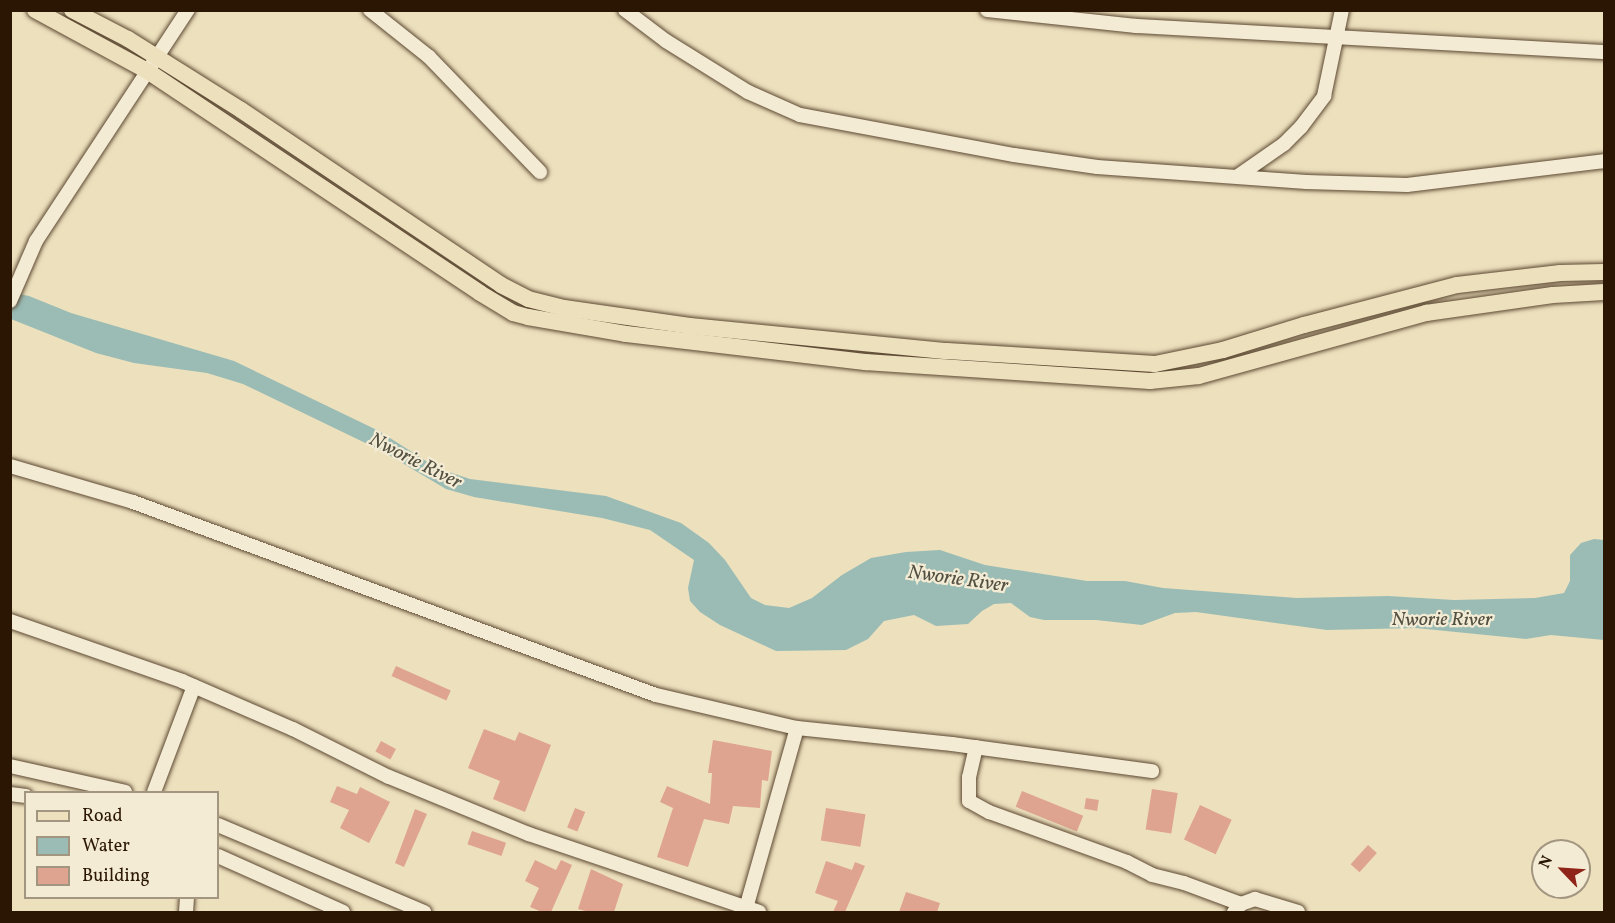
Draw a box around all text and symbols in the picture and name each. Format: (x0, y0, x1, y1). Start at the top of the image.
water label: Nworie River (365, 428, 465, 496)
water label: Nworie River (906, 561, 1010, 599)
water label: Nworie River (1391, 608, 1493, 632)
legend (24, 791, 219, 899)
text: Road (82, 804, 123, 829)
text: Water (82, 834, 130, 859)
north arrow (1531, 839, 1591, 899)
text: N (1534, 852, 1559, 872)
text: Building (82, 864, 150, 889)

